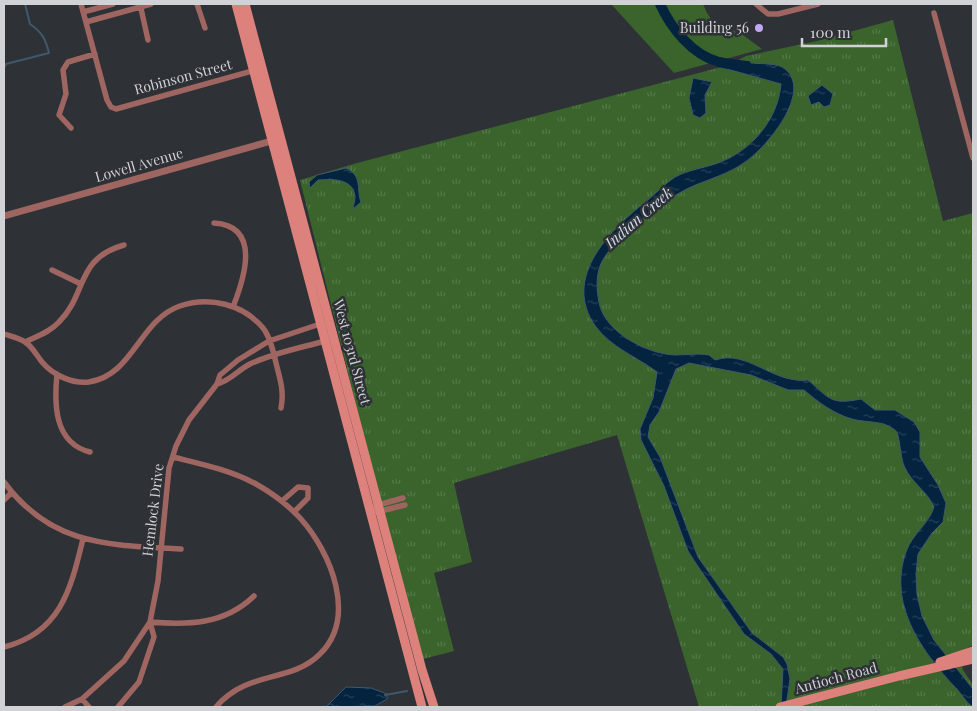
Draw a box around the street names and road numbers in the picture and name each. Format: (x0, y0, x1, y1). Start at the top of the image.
street label: Robinson Street (132, 54, 235, 99)
street label: Lowell Avenue (93, 143, 185, 186)
street label: West 103rd Street (329, 296, 376, 408)
street label: Hemlock Drive (137, 462, 168, 557)
street label: Antioch Road (792, 657, 879, 698)

